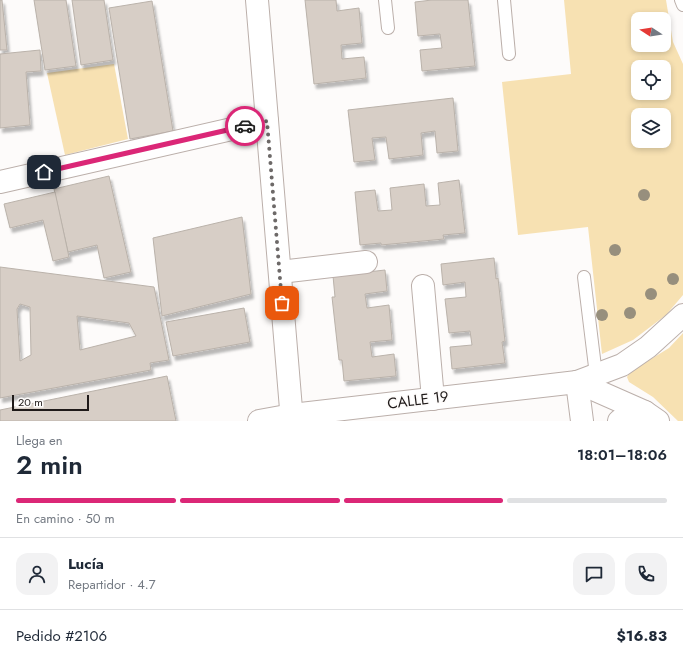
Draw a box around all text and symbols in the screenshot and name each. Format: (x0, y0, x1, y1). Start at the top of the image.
north arrow (631, 12, 671, 52)
map controls (631, 12, 671, 148)
button: locate (631, 60, 671, 100)
courier (225, 106, 265, 146)
button: layers (631, 108, 671, 148)
icon: car (234, 115, 256, 137)
pin (27, 155, 61, 189)
icon: home (33, 161, 55, 183)
pin (265, 286, 299, 320)
icon: bag (271, 292, 293, 314)
street label: CALLE 19 (386, 385, 450, 415)
scale bar (12, 393, 89, 412)
text: 20 m (18, 394, 43, 410)
text: Llega en (16, 431, 63, 450)
text: 18:01–18:06 (577, 444, 667, 466)
text: 2 min (16, 446, 83, 484)
text: En camino · 50 m (16, 509, 115, 528)
button: person (16, 553, 58, 595)
text: Lucía (68, 553, 104, 575)
button: chat (573, 553, 615, 595)
button: phone (625, 553, 667, 595)
text: Repartidor · 4.7 (68, 575, 156, 594)
text: Pedido #2106 (16, 625, 107, 647)
text: $16.83 (616, 625, 667, 647)

